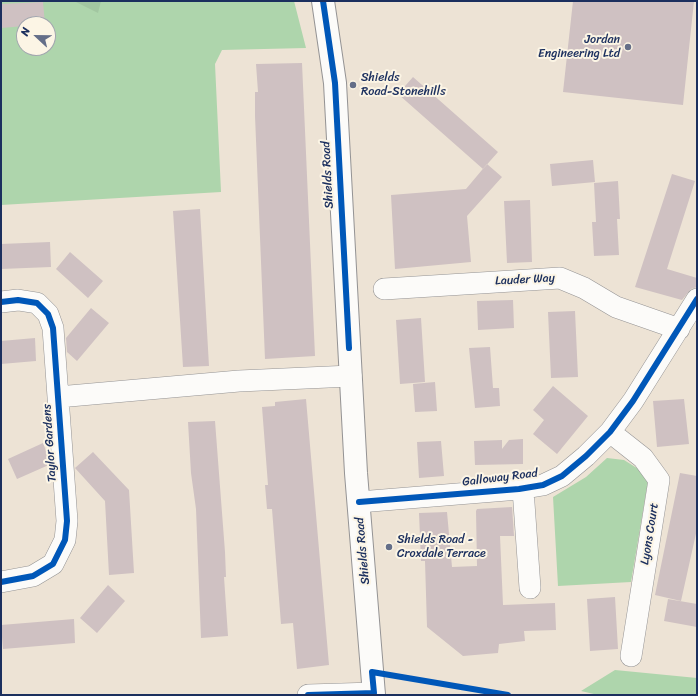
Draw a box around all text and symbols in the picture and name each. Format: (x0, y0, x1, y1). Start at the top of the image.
north arrow (16, 16, 56, 56)
text: N (15, 25, 36, 39)
place label: Jordan Engineering Ltd (538, 33, 620, 61)
marker: Jordan Engineering Ltd (623, 42, 633, 52)
place label: Shields Road-Stonehills (361, 71, 446, 99)
marker: Shields Road-Stonehills (348, 80, 358, 90)
street label: Shields Road (319, 141, 337, 209)
street label: Lauder Way (495, 271, 555, 289)
street label: Taylor Gardens (40, 403, 60, 483)
street label: Galloway Road (461, 466, 539, 490)
street label: Lyons Court (638, 502, 662, 566)
street label: Shields Road (353, 517, 373, 585)
place label: Shields Road - Croxdale Terrace (397, 533, 486, 561)
marker: Shields Road - Croxdale Terrace (384, 542, 394, 552)

